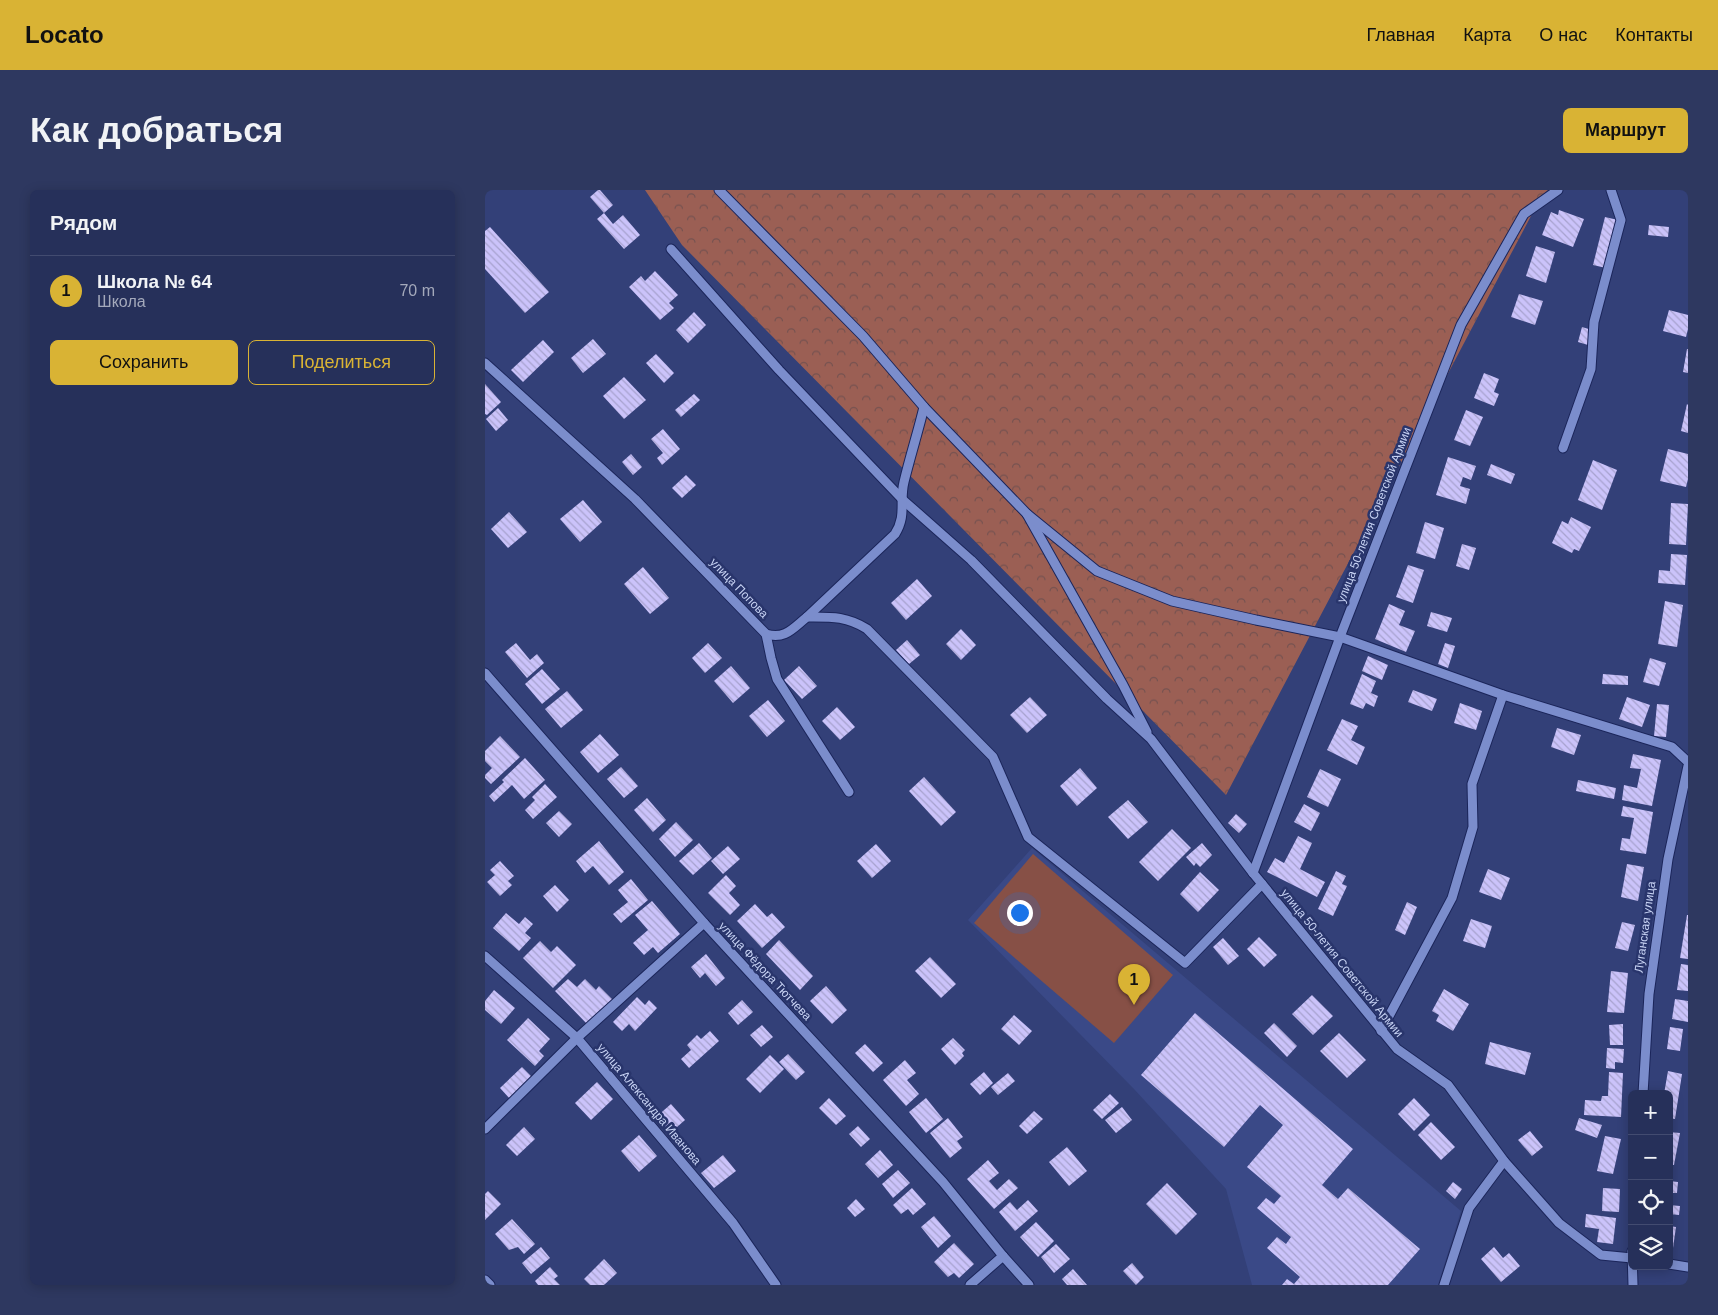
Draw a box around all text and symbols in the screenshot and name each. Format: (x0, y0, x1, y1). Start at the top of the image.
text: Locato (25, 21, 104, 48)
text: Главная (1367, 25, 1435, 45)
text: Карта (1463, 25, 1511, 45)
text: О нас (1539, 25, 1587, 45)
text: Контакты (1615, 25, 1693, 45)
button: Маршрут (1563, 108, 1688, 153)
text: Как добраться (30, 110, 283, 149)
text: Рядом (50, 211, 117, 234)
text: Школа № 64 (97, 271, 212, 292)
text: 1 (62, 282, 70, 299)
text: 70 m (399, 282, 435, 299)
text: Школа (97, 293, 146, 310)
button: Сохранить (50, 340, 238, 385)
button: Поделиться (248, 340, 435, 385)
street label: улица 50-летия Советской Армии (1334, 425, 1414, 605)
street label: улица Попова (707, 555, 771, 621)
street label: Луганская улица (1632, 880, 1658, 974)
street label: улица 50-летия Советской Армии (1278, 886, 1406, 1040)
your location (1007, 900, 1033, 926)
street label: улица Фёдора Тютчева (716, 919, 814, 1023)
pin: 1 (1118, 964, 1150, 1005)
street label: улица Александра Иванова (594, 1040, 704, 1168)
map controls (1628, 1090, 1673, 1270)
button: + (1628, 1090, 1673, 1135)
button: − (1628, 1135, 1673, 1180)
button: locate (1628, 1180, 1673, 1225)
button: layers (1628, 1225, 1673, 1270)

